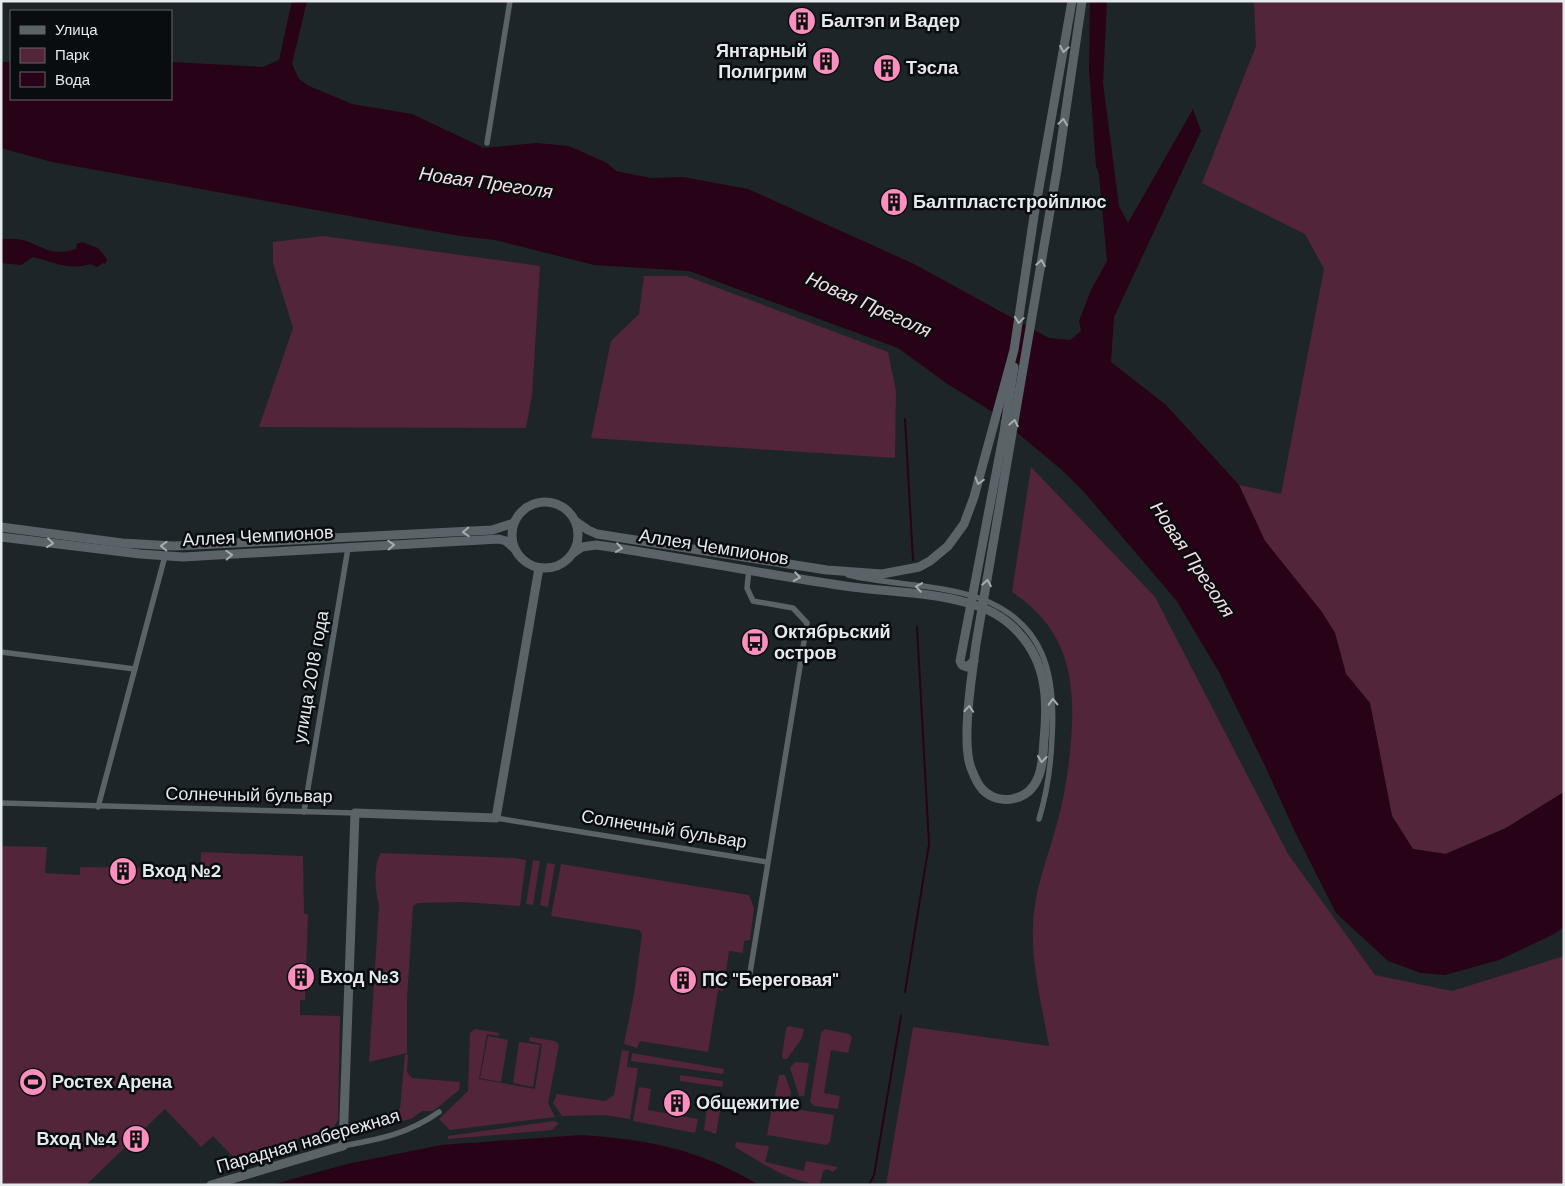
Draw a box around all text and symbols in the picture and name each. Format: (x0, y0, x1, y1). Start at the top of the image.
building icon: Балтэп и Вадер (787, 6, 817, 36)
place label: Балтэп и Вадер (821, 9, 960, 33)
legend (10, 10, 172, 100)
text: Улица (55, 20, 98, 40)
place label: Янтарный Полигрим (716, 39, 807, 84)
text: Парк (55, 45, 89, 65)
one-way arrow (1059, 45, 1069, 54)
building icon: Янтарный Полигрим (811, 46, 841, 76)
building icon: Тэсла (872, 53, 902, 83)
place label: Тэсла (906, 56, 959, 80)
text: Вода (55, 70, 91, 90)
one-way arrow (1058, 117, 1068, 126)
water label: Новая Преголя (417, 161, 554, 204)
building icon: Балтпластстройплюс (879, 187, 909, 217)
place label: Балтпластстройплюс (913, 190, 1106, 214)
one-way arrow (1036, 259, 1046, 267)
water label: Новая Преголя (802, 266, 936, 343)
one-way arrow (1014, 315, 1024, 324)
one-way arrow (1009, 419, 1019, 428)
one-way arrow (974, 477, 984, 485)
water label: Новая Преголя (1144, 496, 1241, 622)
street label: Аллея Чемпионов (182, 520, 334, 552)
street label: Аллея Чемпионов (637, 523, 791, 571)
one-way arrow (462, 526, 470, 537)
one-way arrow (46, 537, 54, 548)
one-way arrow (160, 540, 168, 551)
one-way arrow (387, 540, 395, 551)
one-way arrow (615, 543, 623, 553)
one-way arrow (225, 550, 233, 561)
one-way arrow (794, 571, 802, 582)
one-way arrow (981, 579, 991, 588)
one-way arrow (915, 582, 923, 593)
street label: улица 2018 года (288, 608, 335, 745)
place label: Октябрьский остров (774, 620, 891, 665)
bus stop icon: Октябрьский остров (740, 627, 770, 657)
one-way arrow (1048, 698, 1059, 706)
one-way arrow (964, 705, 975, 713)
one-way arrow (1037, 755, 1048, 763)
street label: Солнечный бульвар (165, 782, 333, 808)
street label: Солнечный бульвар (579, 804, 749, 854)
building icon: Вход №2 (108, 856, 138, 886)
place label: Вход №2 (142, 859, 221, 883)
building icon: Вход №3 (286, 962, 316, 992)
place label: Вход №3 (320, 965, 400, 989)
building icon: ПС "Береговая" (668, 965, 698, 995)
place label: ПС "Береговая" (702, 968, 839, 992)
sports icon: Ростех Арена (18, 1067, 48, 1097)
place label: Ростех Арена (52, 1070, 173, 1094)
building icon: Общежитие (662, 1088, 692, 1118)
place label: Общежитие (696, 1091, 800, 1115)
street label: Парадная набережная (214, 1103, 402, 1179)
building icon: Вход №4 (121, 1124, 151, 1154)
place label: Вход №4 (36, 1127, 117, 1151)

